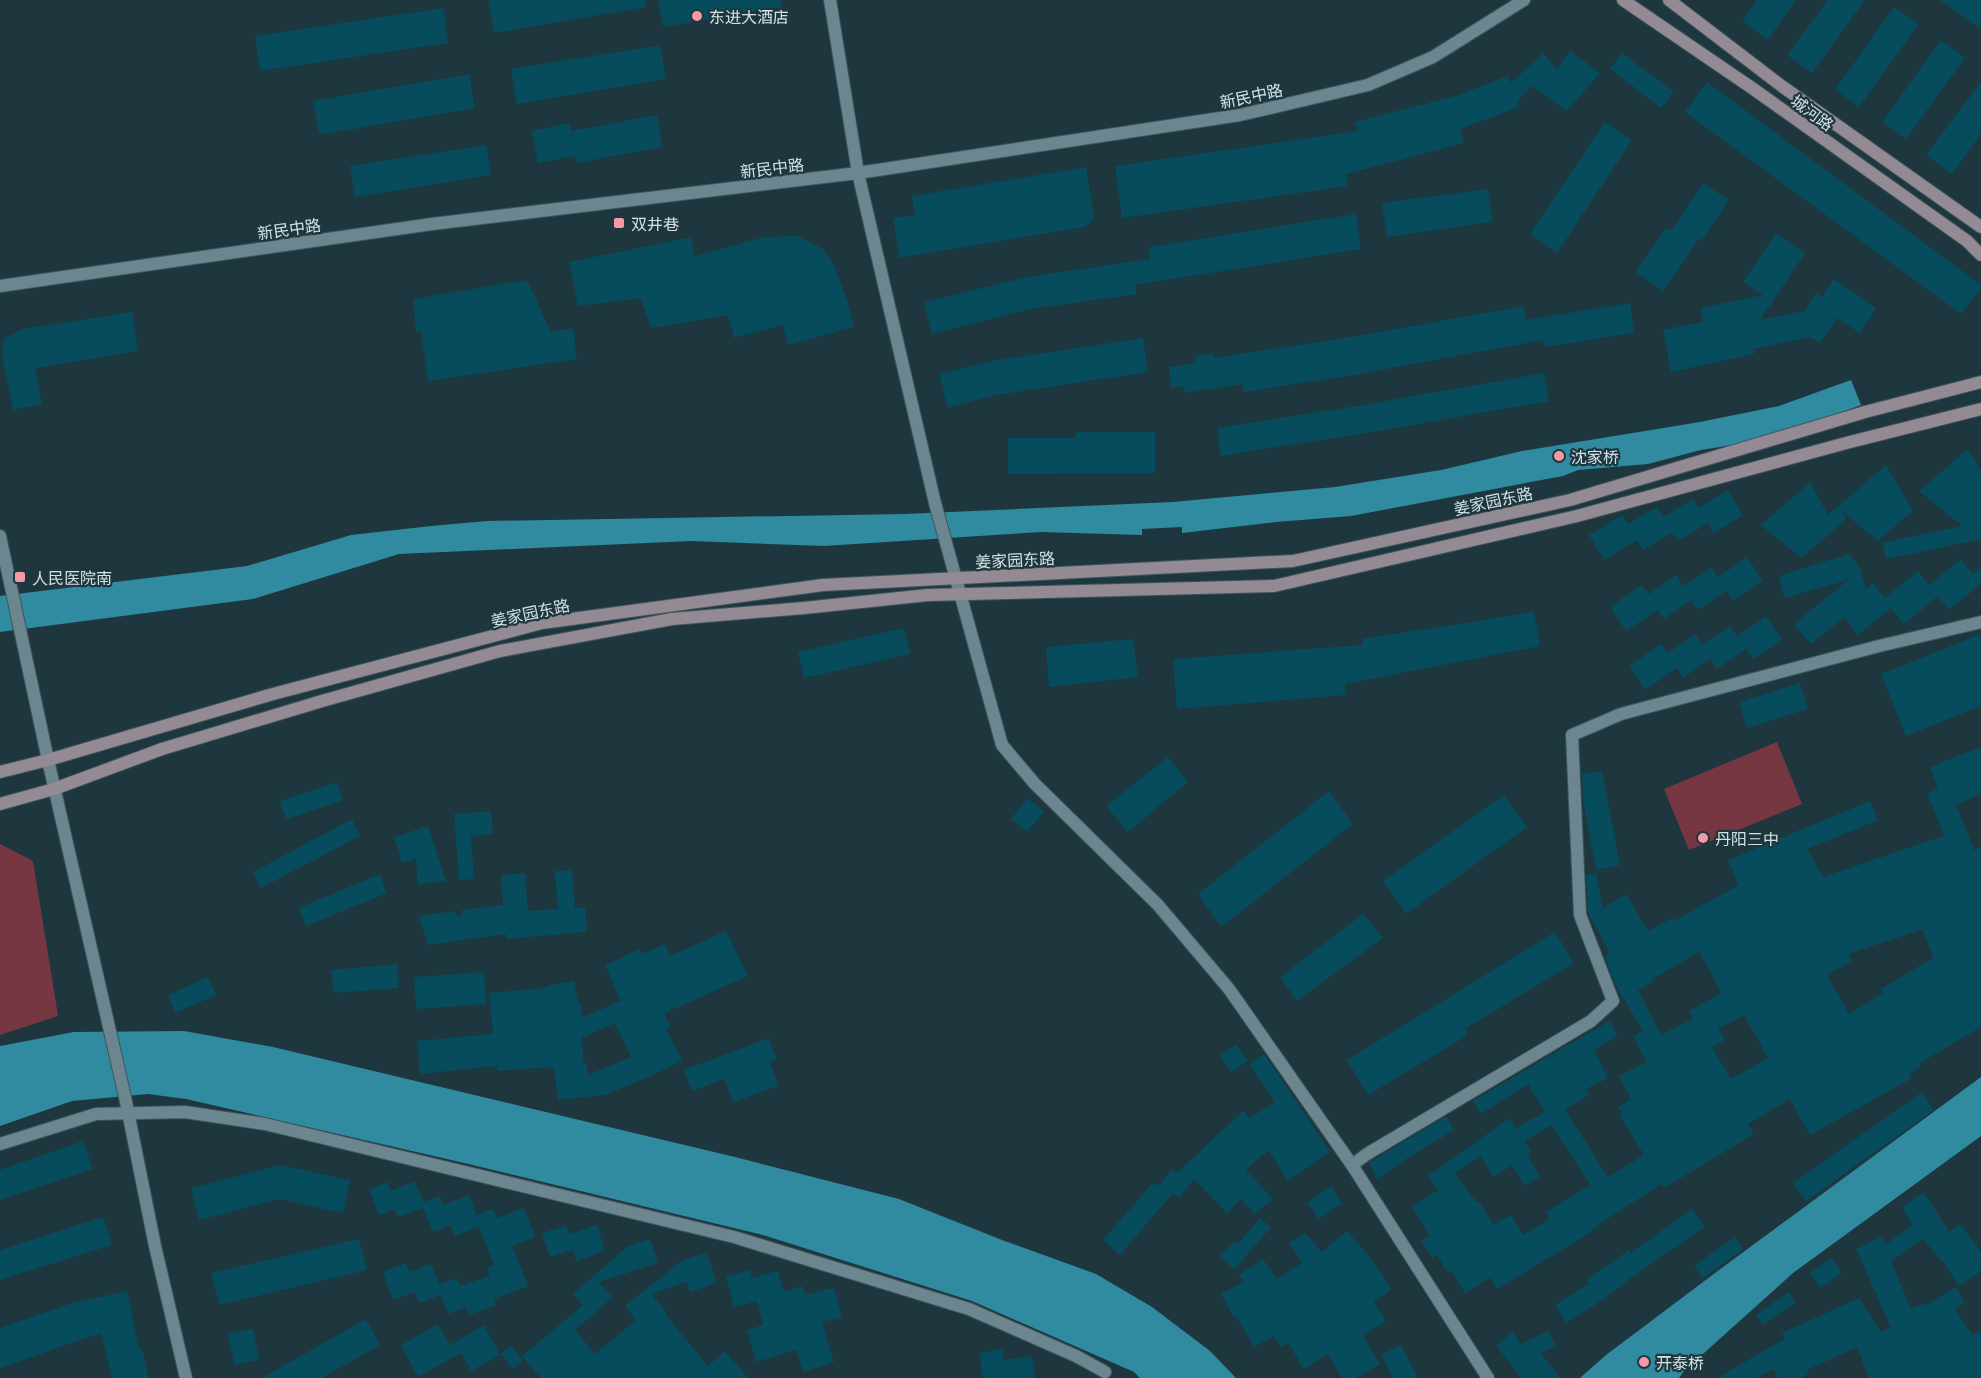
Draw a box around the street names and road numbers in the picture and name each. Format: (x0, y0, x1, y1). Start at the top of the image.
street label: 新民中路 (1217, 77, 1285, 113)
street label: 城河路 (1787, 88, 1839, 136)
street label: 新民中路 (739, 151, 805, 183)
street label: 新民中路 (256, 212, 322, 244)
street label: 姜家园东路 (1451, 480, 1535, 520)
street label: 姜家园东路 (974, 545, 1056, 573)
street label: 姜家园东路 (488, 592, 572, 632)

